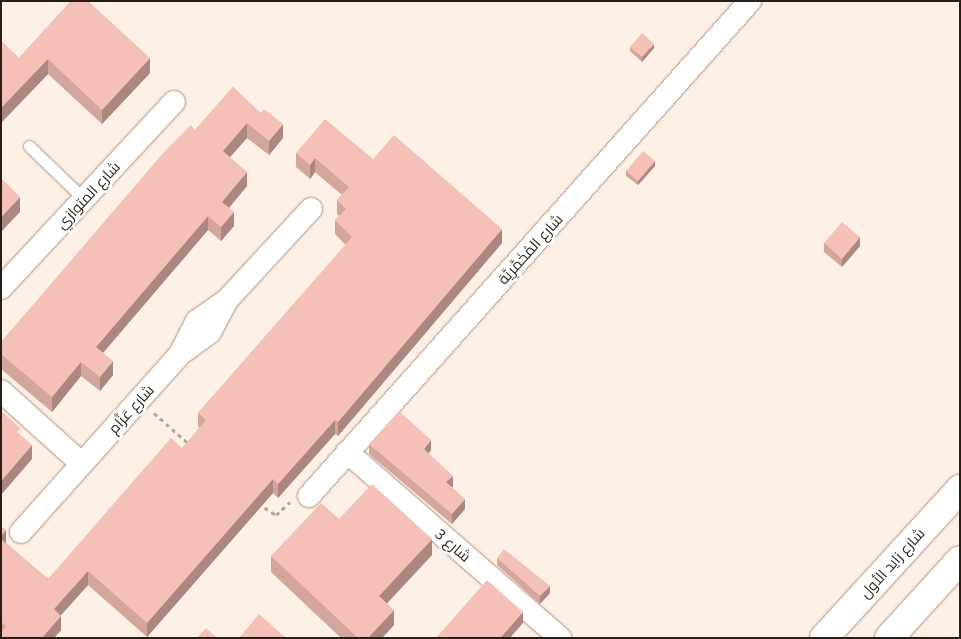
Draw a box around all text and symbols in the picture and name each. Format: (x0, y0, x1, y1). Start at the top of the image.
street label: شارع المتوازي (52, 158, 124, 232)
street label: شارع المْخَمَّرِيَّة (494, 210, 566, 288)
street label: شارع عَزَّام (104, 381, 158, 437)
street label: شارع زايد الأول (856, 524, 928, 602)
street label: شارع 3 (431, 525, 475, 565)

